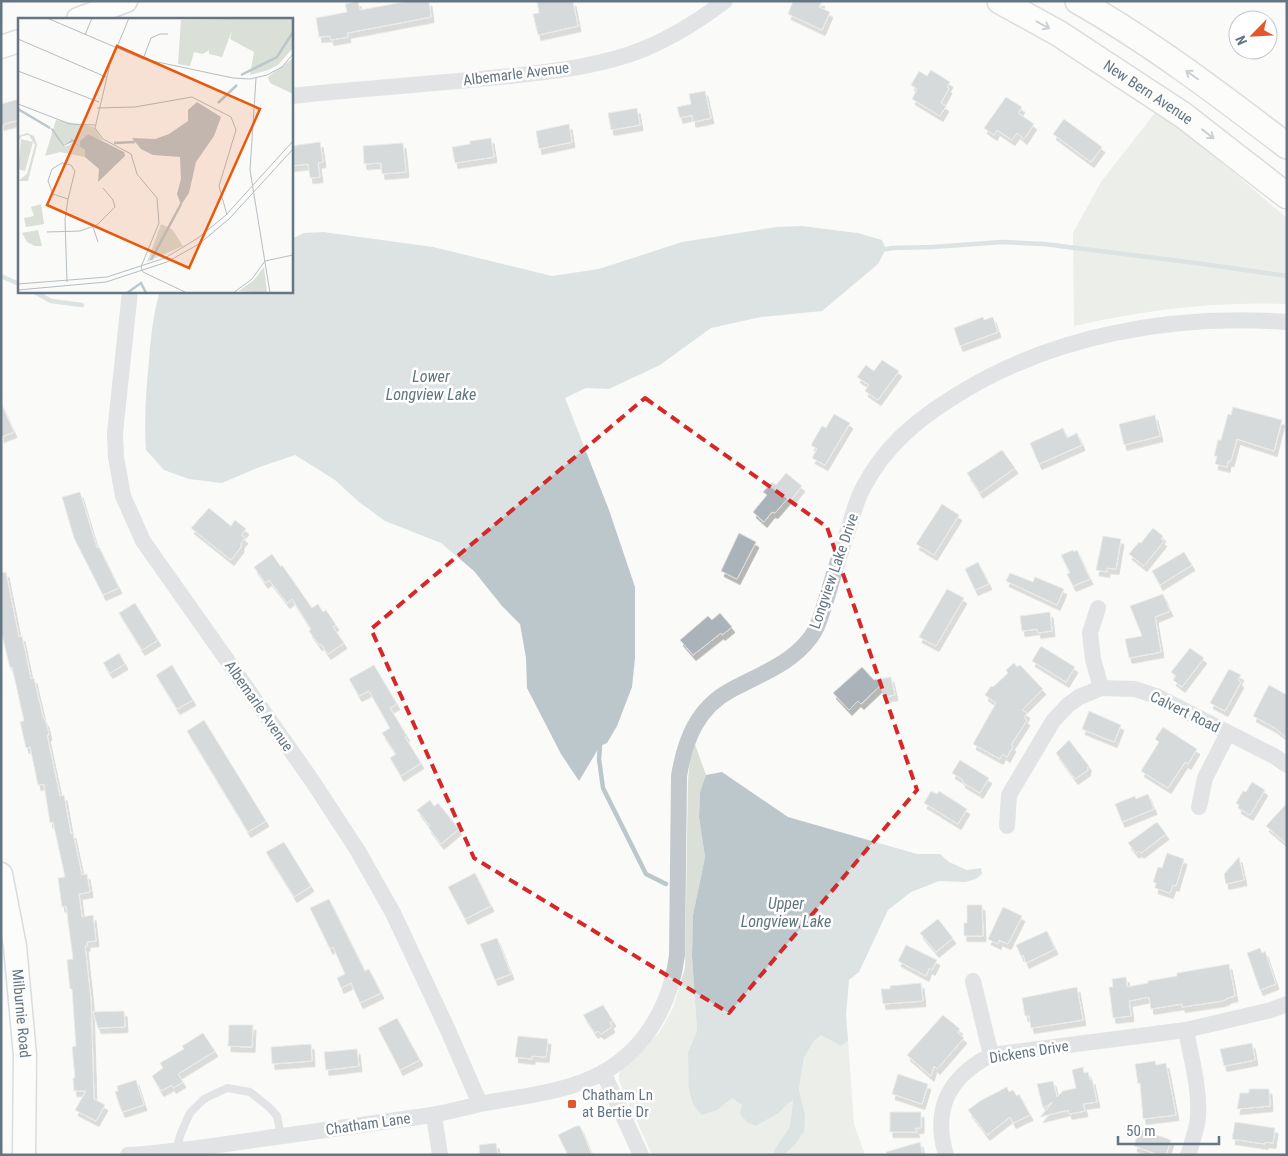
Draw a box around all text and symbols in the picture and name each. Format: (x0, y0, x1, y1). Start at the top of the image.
north arrow (1228, 10, 1278, 60)
inset map (18, 18, 292, 292)
one-way arrow (1035, 21, 1050, 30)
text: N (1232, 33, 1250, 47)
street label: New Bern Avenue (1100, 56, 1196, 128)
street label: Albemarle Avenue (462, 59, 570, 89)
one-way arrow (1185, 70, 1199, 80)
one-way arrow (1201, 128, 1214, 139)
water label: Lower Longview Lake (386, 367, 476, 404)
street label: Longview Lake Drive (806, 511, 862, 631)
street label: Albemarle Avenue (221, 657, 297, 755)
street label: Calvert Road (1147, 687, 1223, 737)
water label: Upper Longview Lake (741, 894, 831, 931)
street label: Milburnie Road (8, 968, 34, 1058)
street label: Dickens Drive (988, 1037, 1070, 1067)
place label: Chatham Ln at Bertie Dr (582, 1086, 653, 1121)
marker: Chatham Ln at Bertie Dr (566, 1098, 578, 1110)
street label: Chatham Lane (325, 1109, 411, 1139)
scale bar (1118, 1114, 1219, 1146)
text: 50 m (1126, 1122, 1156, 1140)

